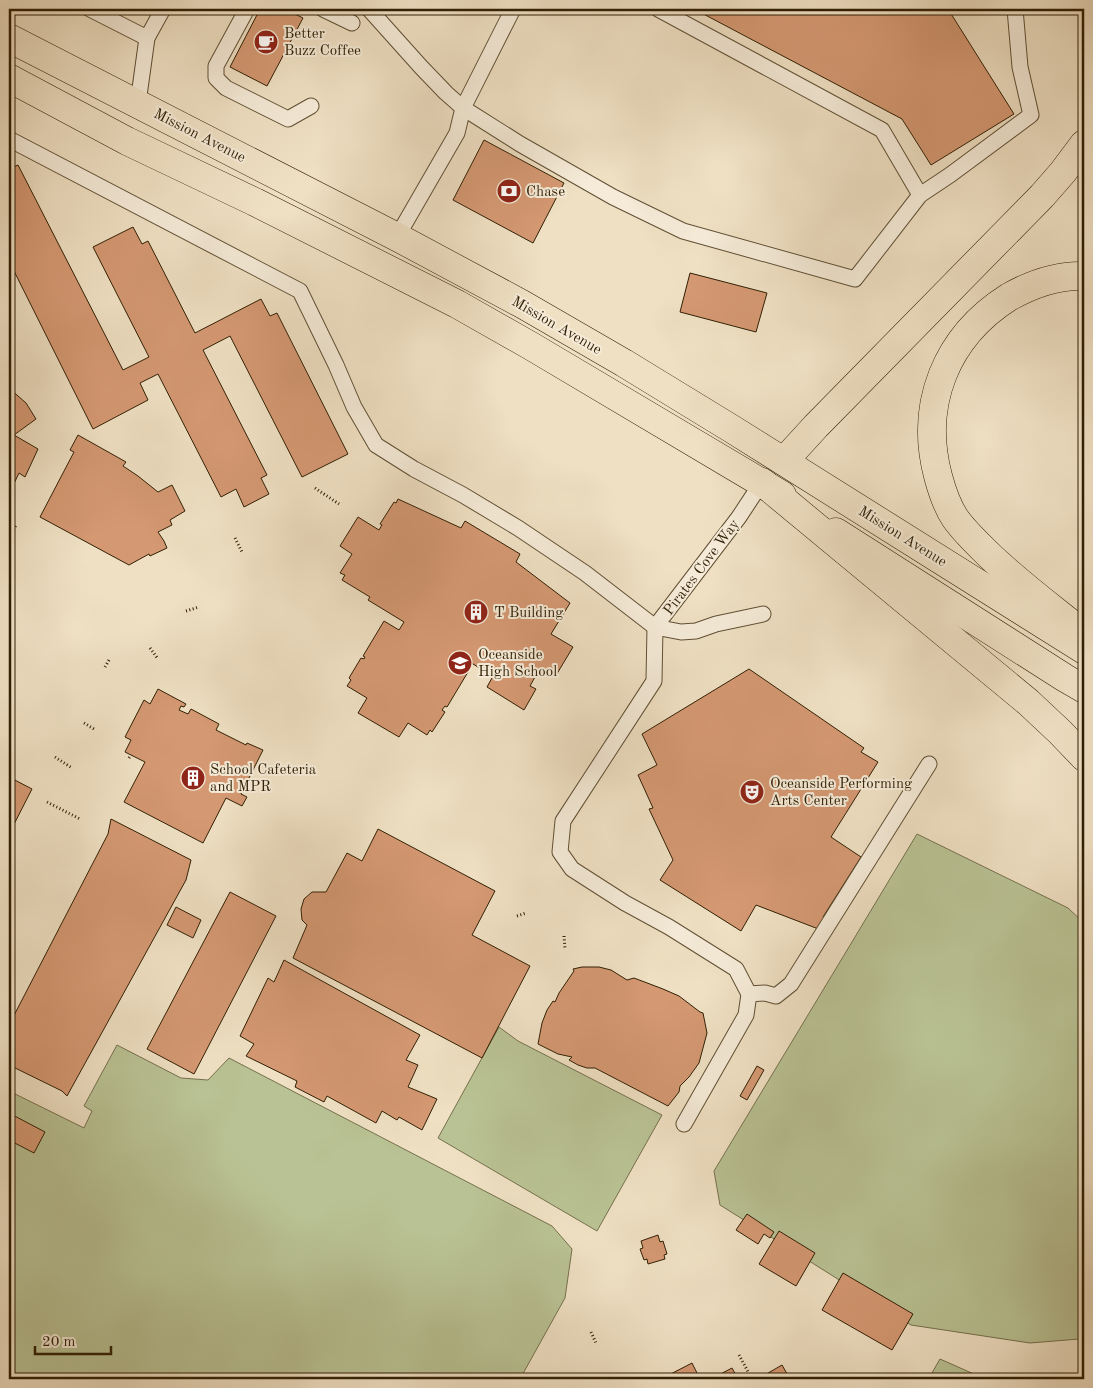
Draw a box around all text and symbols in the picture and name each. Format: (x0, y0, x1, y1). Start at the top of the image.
place label: Better Buzz Coffee (284, 27, 361, 59)
cafe icon: Better Buzz Coffee (253, 29, 279, 55)
street label: Mission Avenue (151, 107, 248, 166)
bank icon: Chase (496, 178, 522, 204)
place label: Chase (526, 185, 565, 200)
street label: Mission Avenue (509, 295, 604, 358)
street label: Mission Avenue (855, 504, 949, 570)
street label: Pirates Cove Way (661, 517, 743, 619)
building icon: T Building (463, 599, 489, 625)
place label: T Building (494, 606, 563, 621)
place label: Oceanside High School (478, 648, 557, 680)
school or university icon: Oceanside High School (447, 650, 473, 676)
place label: School Cafeteria and MPR (210, 763, 317, 795)
building icon: School Cafeteria and MPR (180, 765, 206, 791)
place label: Oceanside Performing Arts Center (770, 777, 912, 809)
theatre icon: Oceanside Performing Arts Center (739, 779, 765, 805)
scale bar (35, 1323, 111, 1355)
text: 20 m (42, 1335, 76, 1350)

